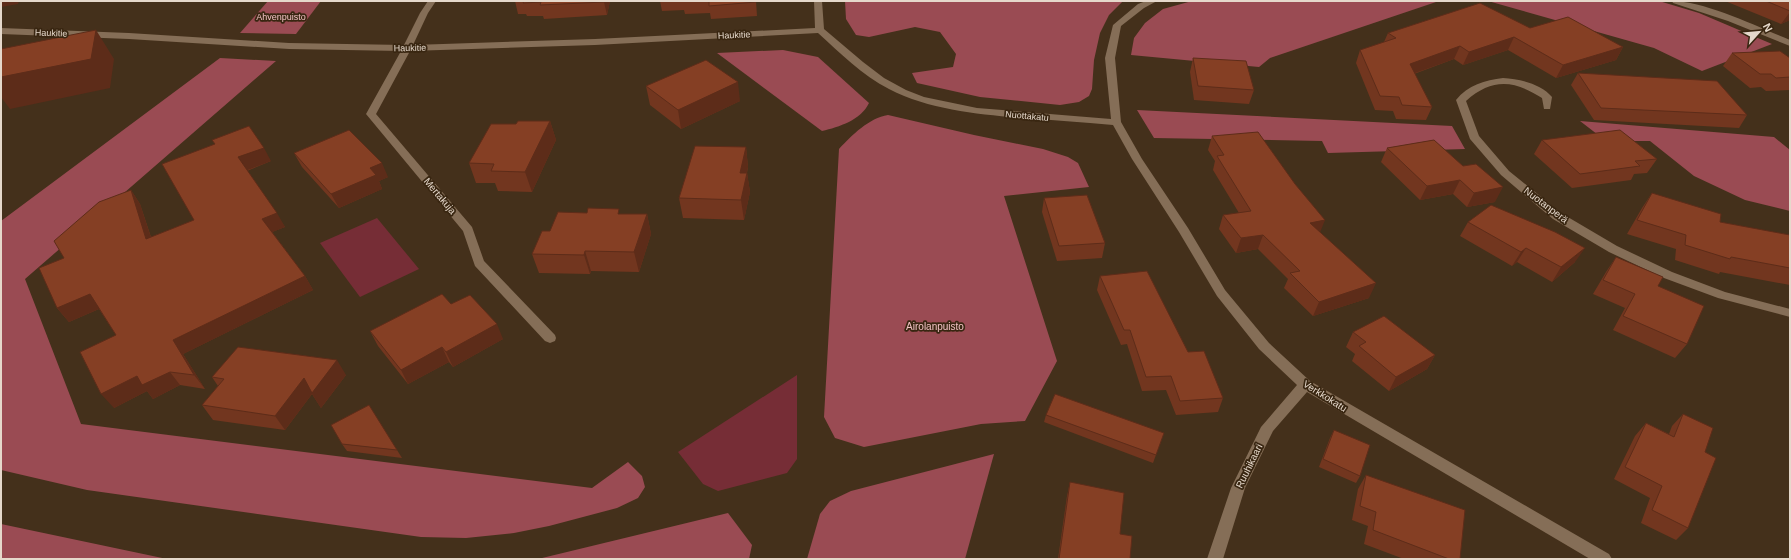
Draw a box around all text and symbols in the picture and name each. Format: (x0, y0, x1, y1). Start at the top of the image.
park label: Ahvenpuisto (256, 12, 306, 22)
north arrow (1739, 12, 1779, 52)
text: N (1761, 21, 1775, 34)
street label: Haukitie (35, 27, 67, 39)
street label: Haukitie (718, 29, 750, 41)
street label: Haukitie (394, 43, 426, 53)
street label: Nuottakatu (1005, 109, 1049, 123)
street label: Mertakuja (422, 176, 459, 217)
street label: Nuotanperä (1522, 185, 1571, 225)
park label: Airolanpuisto (906, 321, 964, 332)
street label: Verkkokatu (1301, 378, 1349, 414)
street label: Ruuhikaari (1234, 442, 1264, 490)

